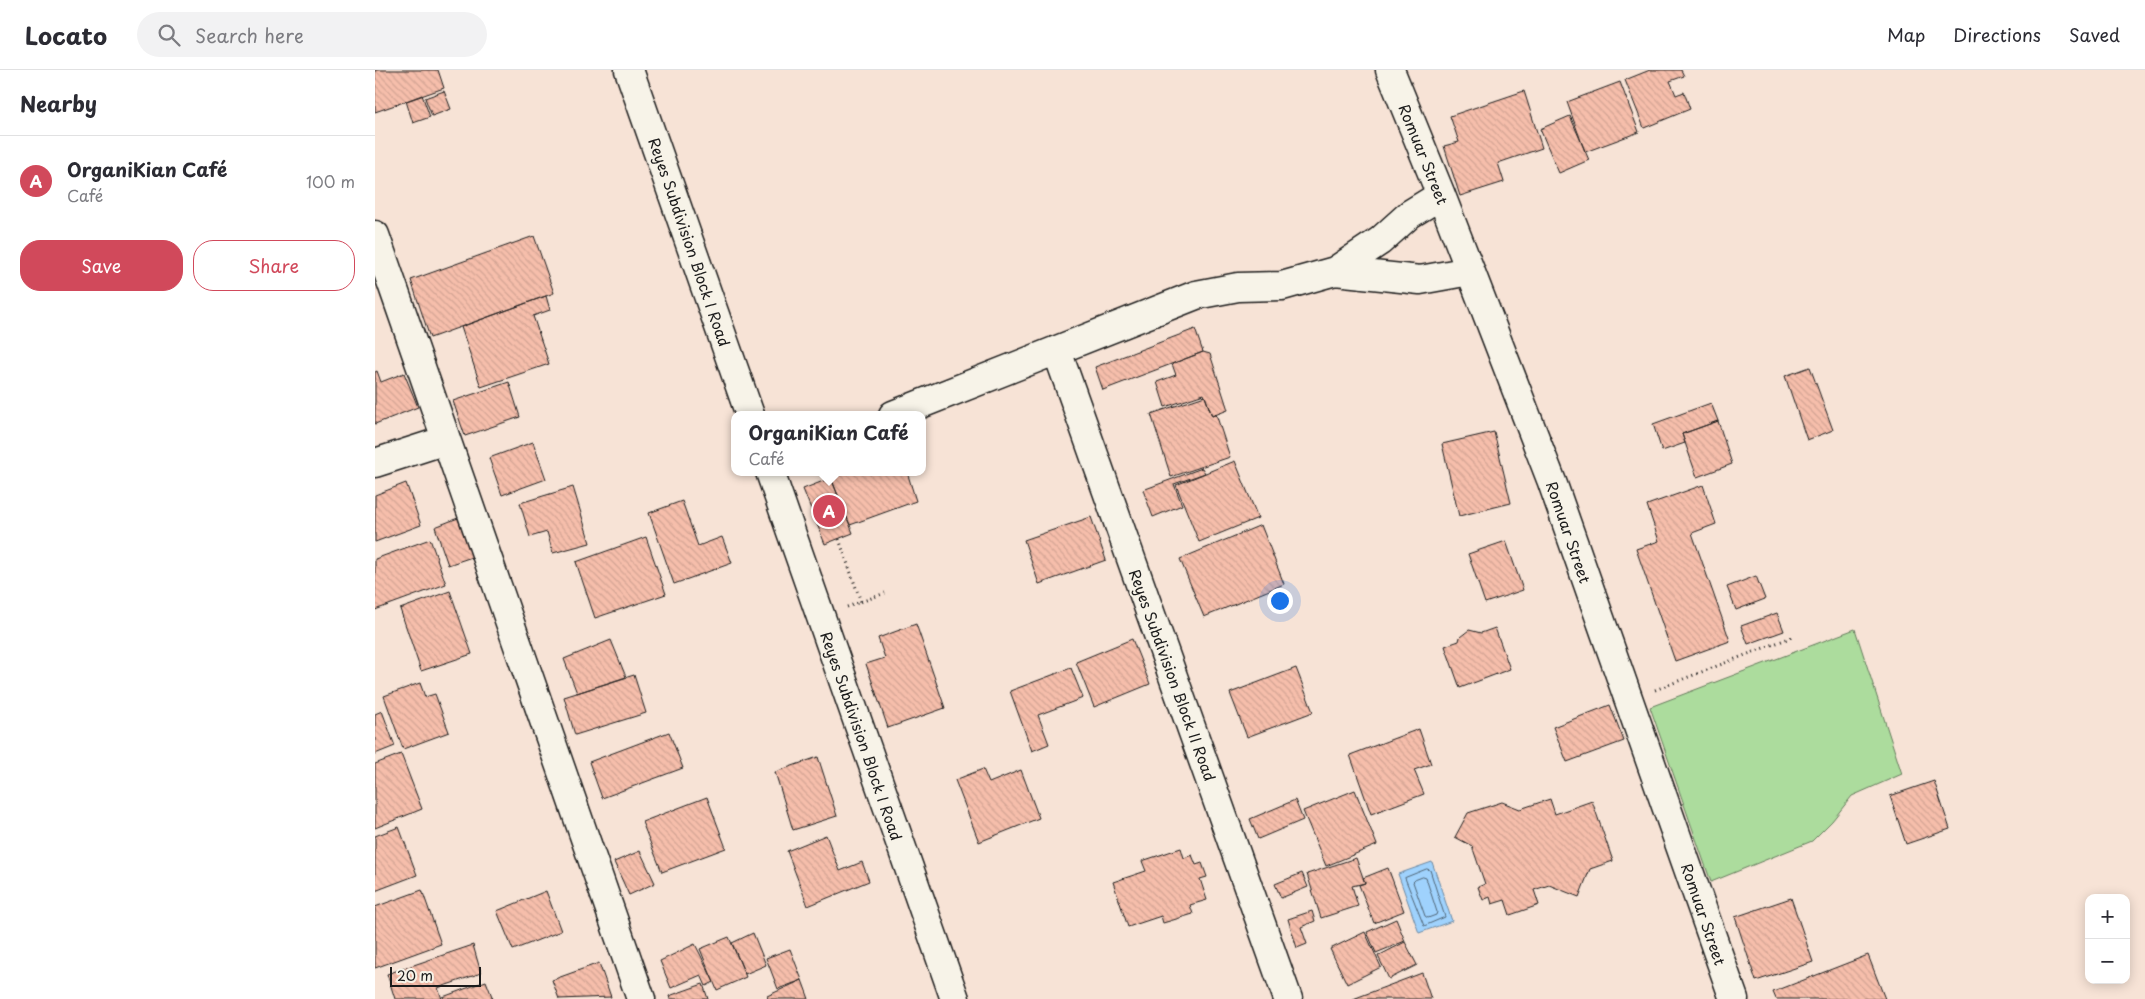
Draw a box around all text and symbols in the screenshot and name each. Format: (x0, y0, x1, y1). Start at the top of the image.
search box (137, 12, 487, 57)
text: Locato (25, 17, 107, 53)
icon: search (155, 21, 183, 49)
text: Search here (195, 21, 304, 49)
text: Map (1887, 21, 1925, 48)
text: Directions (1953, 21, 2041, 48)
text: Saved (2069, 21, 2120, 48)
text: Nearby (20, 87, 97, 119)
street label: Romuar Street (1393, 100, 1455, 208)
street label: Reyes Subdivision Block I Road (643, 134, 737, 350)
text: OrganiKian Café (67, 155, 227, 183)
text: A (30, 169, 42, 193)
text: 100 m (306, 169, 355, 193)
text: Café (67, 183, 103, 207)
button: Save (20, 240, 183, 291)
button: Share (193, 240, 355, 291)
popup (731, 411, 926, 476)
text: OrganiKian Café (748, 418, 909, 446)
text: Café (748, 446, 785, 470)
street label: Romuar Street (1541, 478, 1597, 586)
pin: A (813, 492, 845, 530)
street label: Reyes Subdivision Block II Road (1124, 566, 1222, 784)
your location (1267, 588, 1293, 614)
street label: Reyes Subdivision Block I Road (815, 628, 909, 844)
street label: Romuar Street (1676, 860, 1732, 968)
map controls (2085, 894, 2130, 984)
button: + (2085, 894, 2130, 939)
button: − (2085, 939, 2130, 984)
scale bar (390, 964, 481, 987)
text: 20 m (397, 965, 433, 986)

